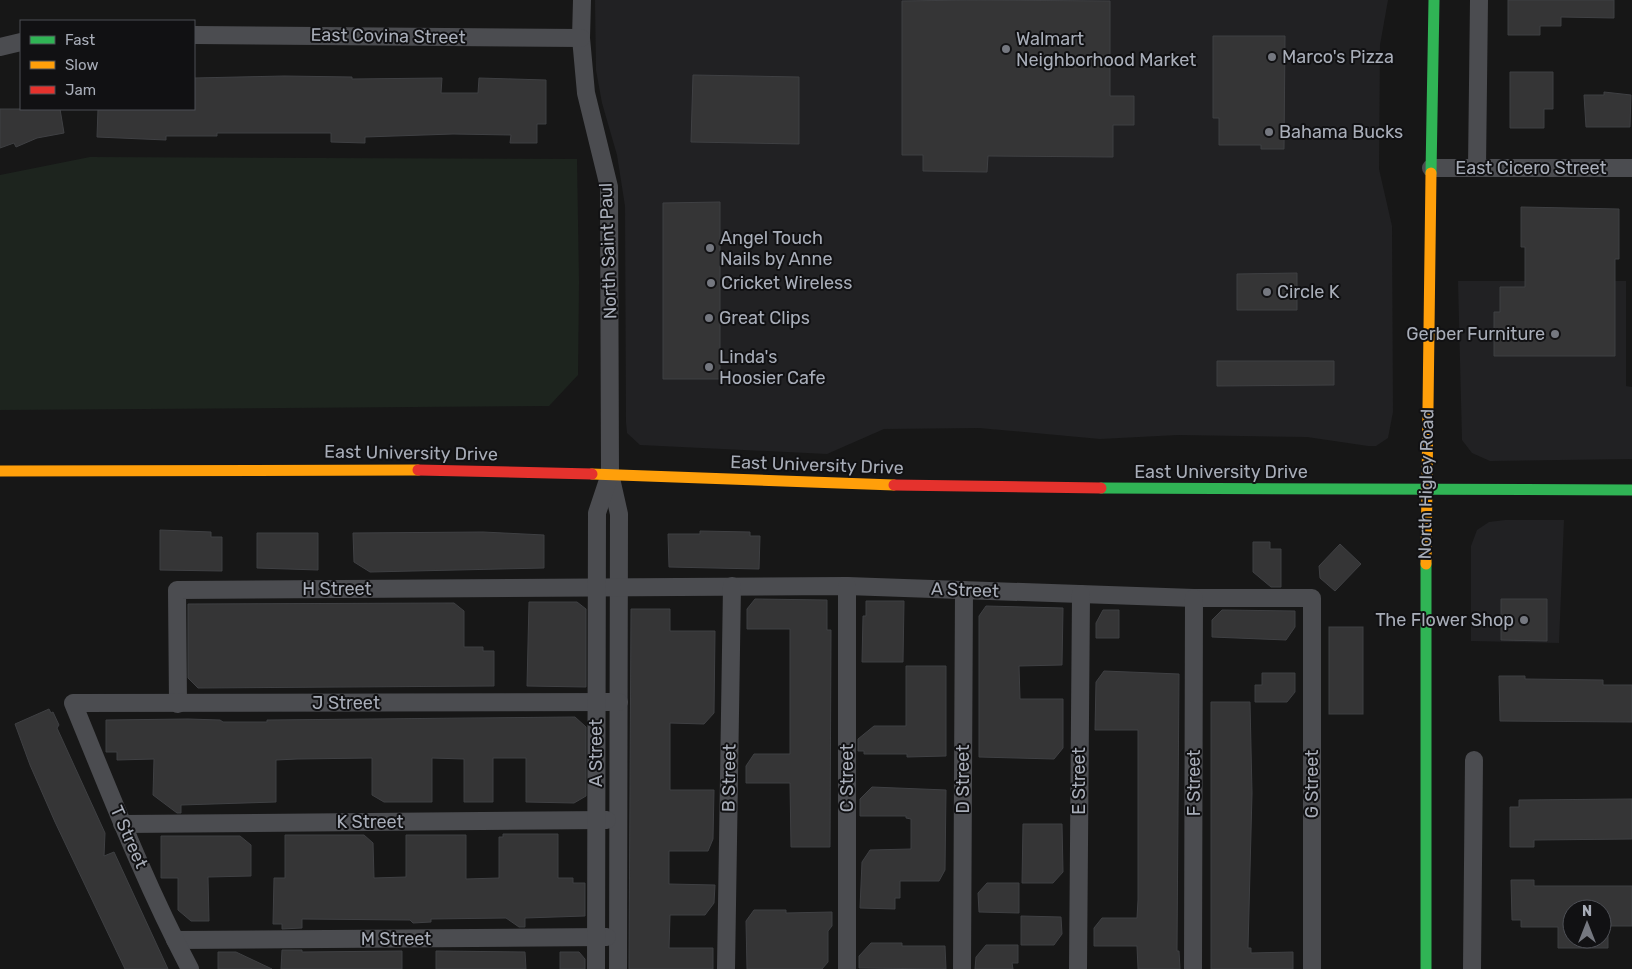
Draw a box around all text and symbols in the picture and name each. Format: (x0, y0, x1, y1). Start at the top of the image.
legend (20, 20, 195, 110)
street label: East Covina Street (310, 24, 466, 48)
place label: Walmart Neighborhood Market (1016, 28, 1196, 71)
text: Fast (65, 31, 95, 49)
marker: Walmart Neighborhood Market (1000, 43, 1012, 55)
place label: Marco's Pizza (1282, 46, 1394, 68)
marker: Marco's Pizza (1266, 51, 1278, 63)
text: Slow (65, 56, 98, 74)
text: Jam (65, 81, 96, 99)
place label: Bahama Bucks (1279, 121, 1403, 143)
marker: Bahama Bucks (1263, 126, 1275, 138)
street label: East Cicero Street (1455, 157, 1607, 179)
street label: North Saint Paul (595, 182, 621, 320)
place label: Angel Touch Nails by Anne (720, 227, 832, 270)
marker: Angel Touch Nails by Anne (704, 242, 716, 254)
place label: Cricket Wireless (721, 272, 852, 294)
marker: Cricket Wireless (705, 277, 717, 289)
place label: Circle K (1277, 281, 1340, 303)
marker: Circle K (1261, 286, 1273, 298)
place label: Great Clips (719, 307, 810, 329)
marker: Great Clips (703, 312, 715, 324)
place label: Gerber Furniture (1406, 323, 1545, 345)
marker: Gerber Furniture (1549, 328, 1561, 340)
place label: Linda's Hoosier Cafe (719, 346, 826, 389)
marker: Linda's Hoosier Cafe (703, 361, 715, 373)
street label: North Higley Road (1414, 408, 1438, 560)
street label: East University Drive (324, 440, 498, 466)
street label: East University Drive (730, 451, 904, 479)
street label: East University Drive (1134, 461, 1308, 483)
street label: H Street (302, 578, 372, 600)
street label: A Street (931, 578, 999, 602)
place label: The Flower Shop (1375, 609, 1514, 631)
marker: The Flower Shop (1518, 614, 1530, 626)
street label: J Street (312, 692, 380, 714)
street label: A Street (585, 719, 607, 787)
street label: B Street (717, 744, 741, 812)
street label: C Street (836, 744, 858, 812)
street label: D Street (952, 745, 974, 813)
street label: E Street (1068, 747, 1090, 815)
street label: F Street (1183, 750, 1205, 816)
street label: G Street (1301, 750, 1323, 818)
street label: T Street (105, 802, 153, 872)
street label: K Street (336, 811, 404, 833)
north arrow (1562, 899, 1612, 949)
text: N (1582, 903, 1592, 920)
street label: M Street (361, 928, 431, 950)

